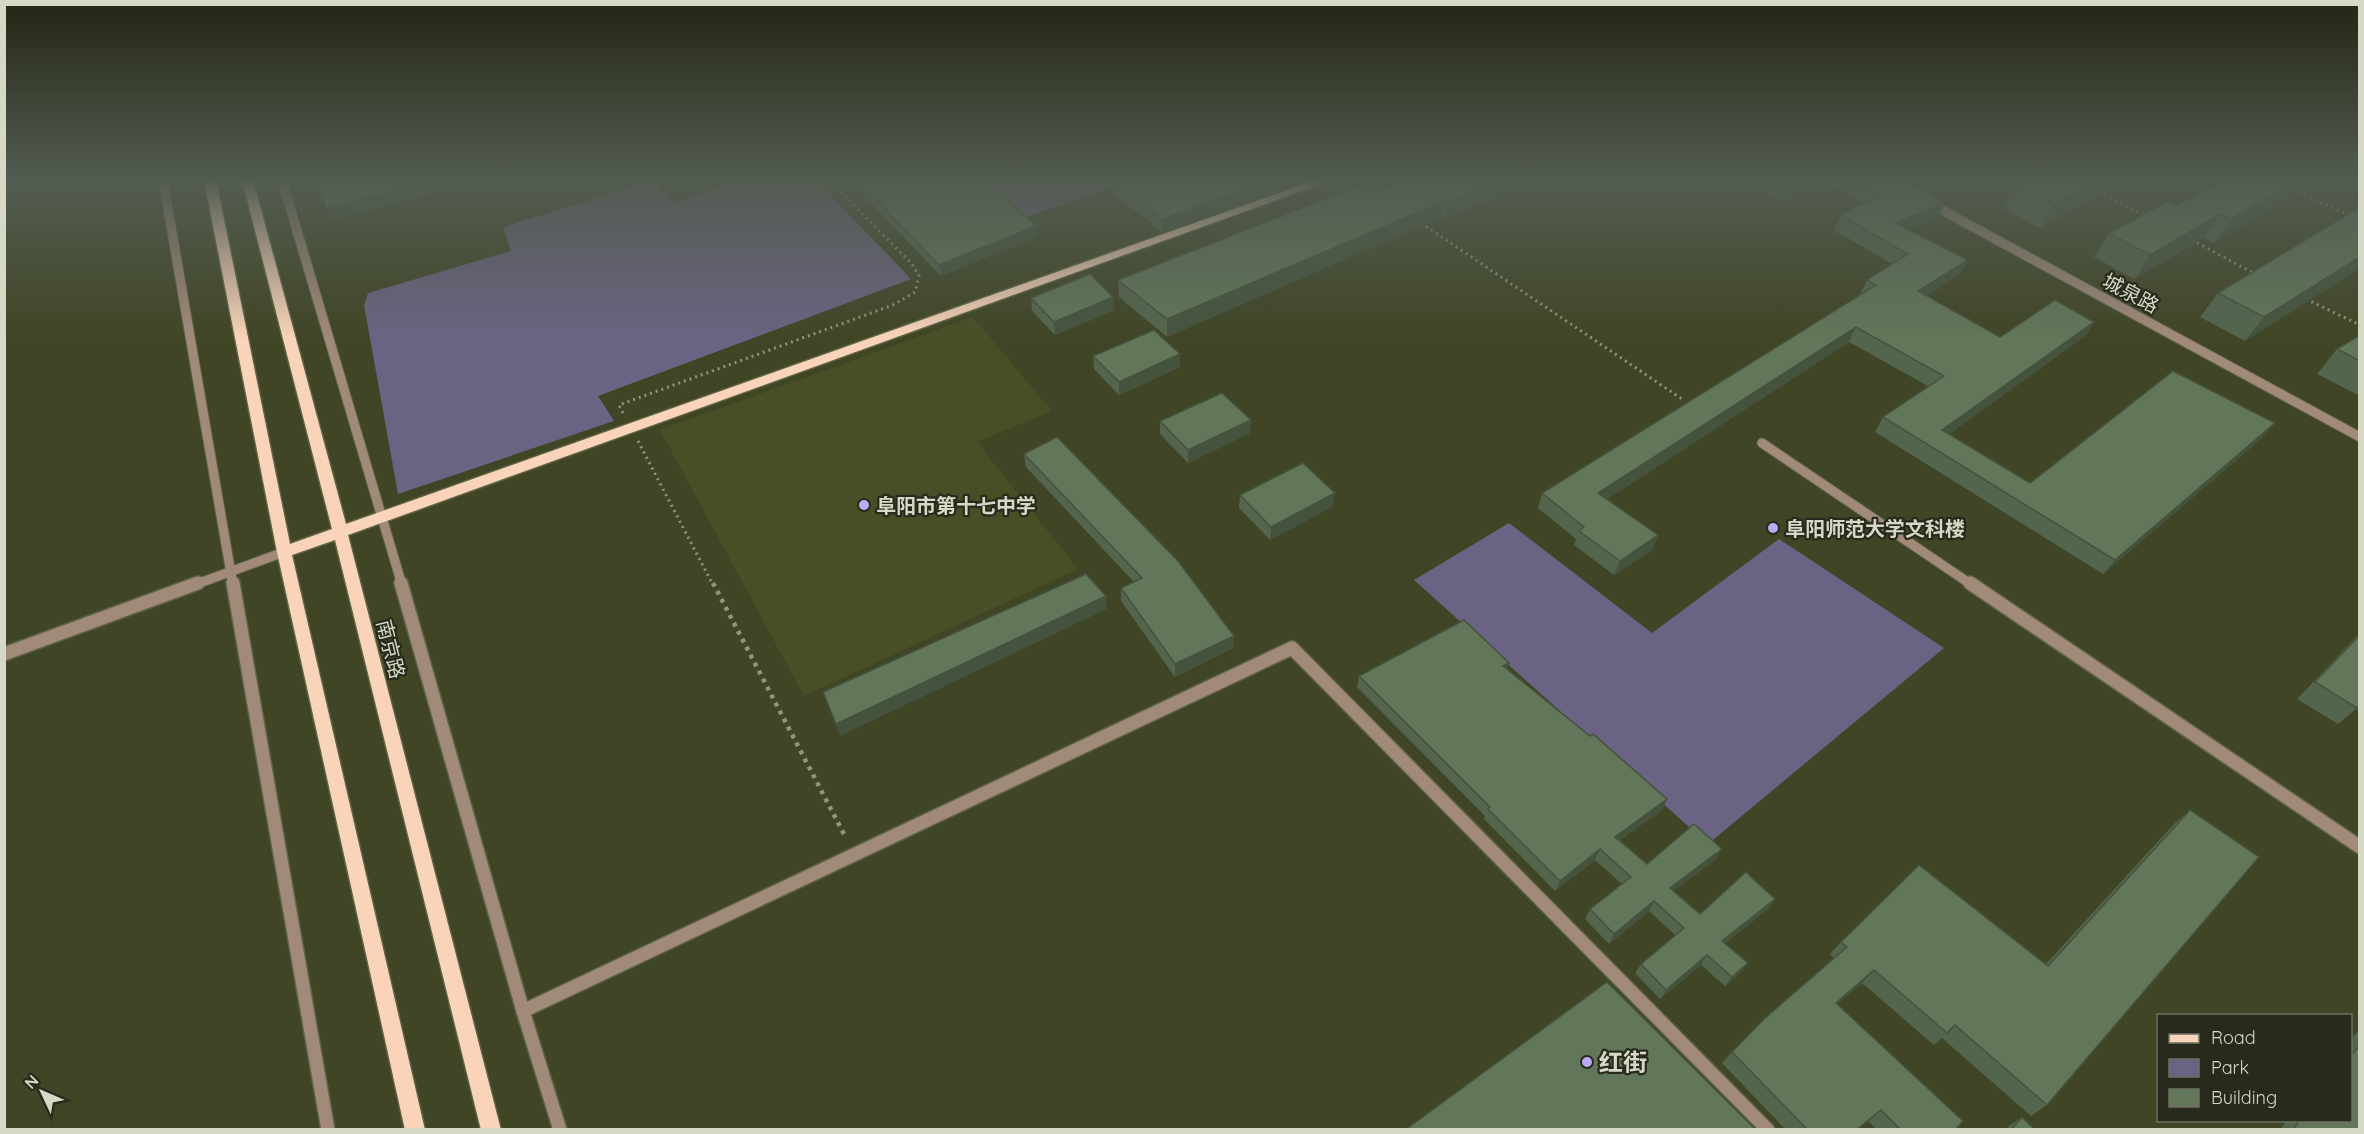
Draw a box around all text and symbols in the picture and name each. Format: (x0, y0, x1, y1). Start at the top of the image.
street label: 城泉路 (2099, 268, 2163, 318)
place label: 阜阳市第十七中学 (876, 493, 1036, 518)
marker: 阜阳市第十七中学 (857, 498, 871, 512)
place label: 阜阳师范大学文科楼 (1785, 516, 1965, 541)
marker: 阜阳师范大学文科楼 (1766, 521, 1780, 535)
street label: 南京路 (372, 617, 410, 681)
legend (2157, 1014, 2352, 1122)
text: Road (2211, 1026, 2256, 1049)
place label: 红街 (1599, 1047, 1647, 1077)
marker: 红街 (1580, 1055, 1594, 1069)
text: Park (2211, 1056, 2249, 1079)
north arrow (12, 1062, 72, 1122)
text: N (20, 1070, 42, 1093)
text: Building (2211, 1086, 2277, 1109)

